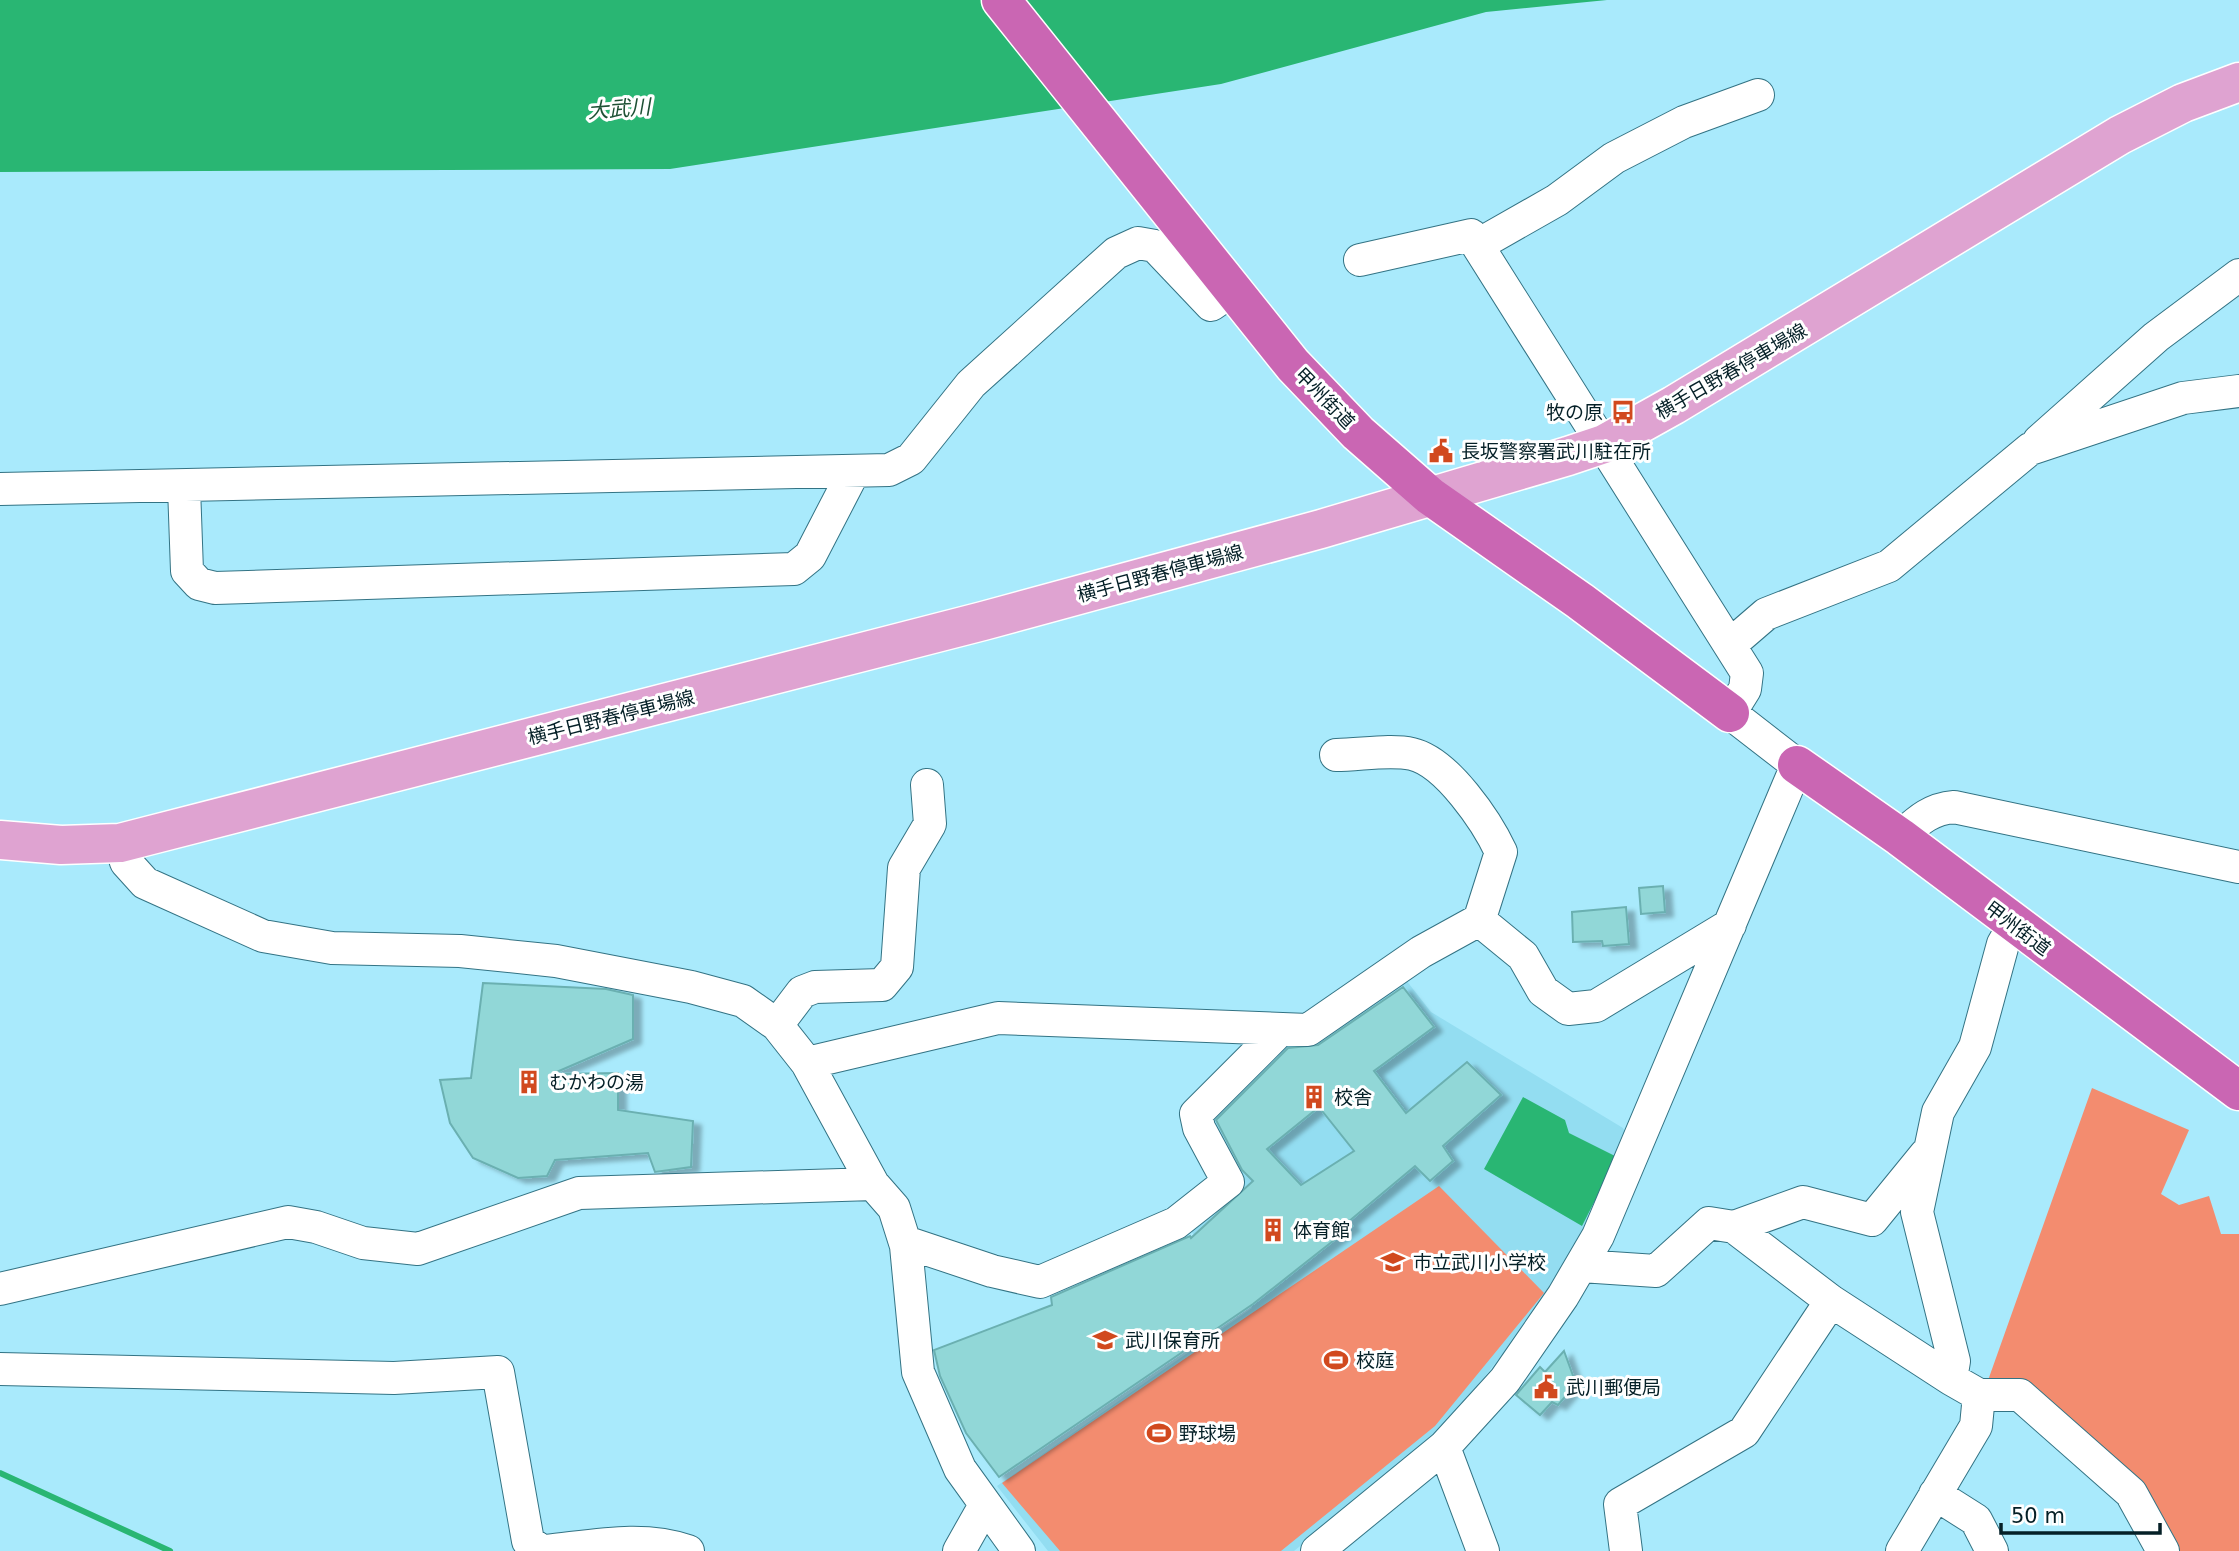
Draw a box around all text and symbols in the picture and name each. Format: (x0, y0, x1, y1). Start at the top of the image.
water label: 大武川 (587, 95, 653, 123)
street label: 横手日野春停車場線 (1651, 319, 1811, 423)
street label: 甲州街道 (1291, 363, 1359, 433)
bus stop icon: 牧の原 (1609, 398, 1637, 426)
place label: 牧の原 (1546, 401, 1603, 423)
public building icon: 長坂警察署武川駐在所 (1427, 437, 1455, 465)
place label: 長坂警察署武川駐在所 (1461, 440, 1651, 462)
street label: 横手日野春停車場線 (1075, 540, 1245, 606)
street label: 横手日野春停車場線 (525, 686, 697, 748)
street label: 甲州街道 (1981, 896, 2055, 960)
building icon: むかわの湯 (515, 1068, 543, 1096)
place label: むかわの湯 (549, 1071, 644, 1093)
building icon: 校舎 (1300, 1083, 1328, 1111)
place label: 校舎 (1334, 1086, 1372, 1108)
building icon: 体育館 (1259, 1216, 1287, 1244)
place label: 体育館 (1293, 1219, 1350, 1241)
school or university icon: 市立武川小学校 (1379, 1248, 1407, 1276)
place label: 市立武川小学校 (1413, 1251, 1546, 1273)
school or university icon: 武川保育所 (1091, 1326, 1119, 1354)
place label: 武川保育所 (1125, 1329, 1220, 1351)
sports icon: 校庭 (1322, 1346, 1350, 1374)
place label: 校庭 (1356, 1349, 1394, 1371)
public building icon: 武川郵便局 (1532, 1373, 1560, 1401)
place label: 武川郵便局 (1566, 1376, 1661, 1398)
sports icon: 野球場 (1145, 1419, 1173, 1447)
place label: 野球場 (1179, 1422, 1236, 1444)
scale bar (2001, 1492, 2160, 1536)
text: 50 m (2011, 1504, 2065, 1528)

